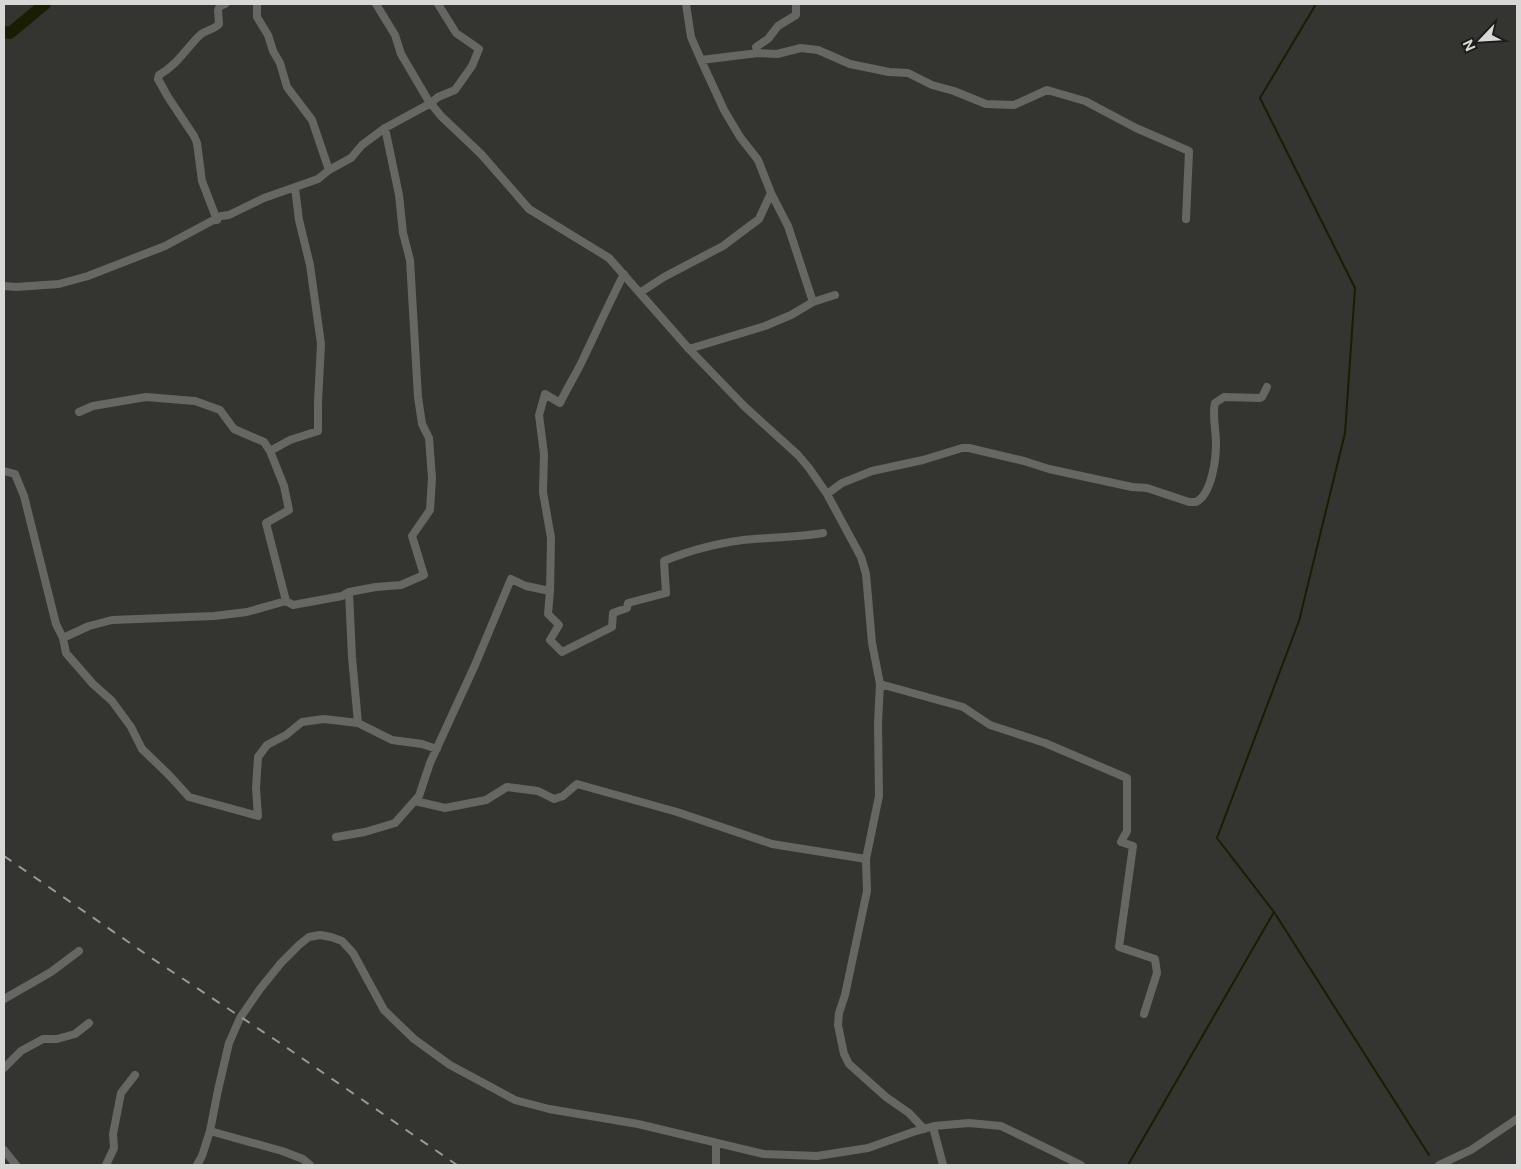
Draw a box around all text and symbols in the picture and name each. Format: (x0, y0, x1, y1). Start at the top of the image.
north arrow (1456, 15, 1506, 65)
text: N (1460, 37, 1479, 54)

